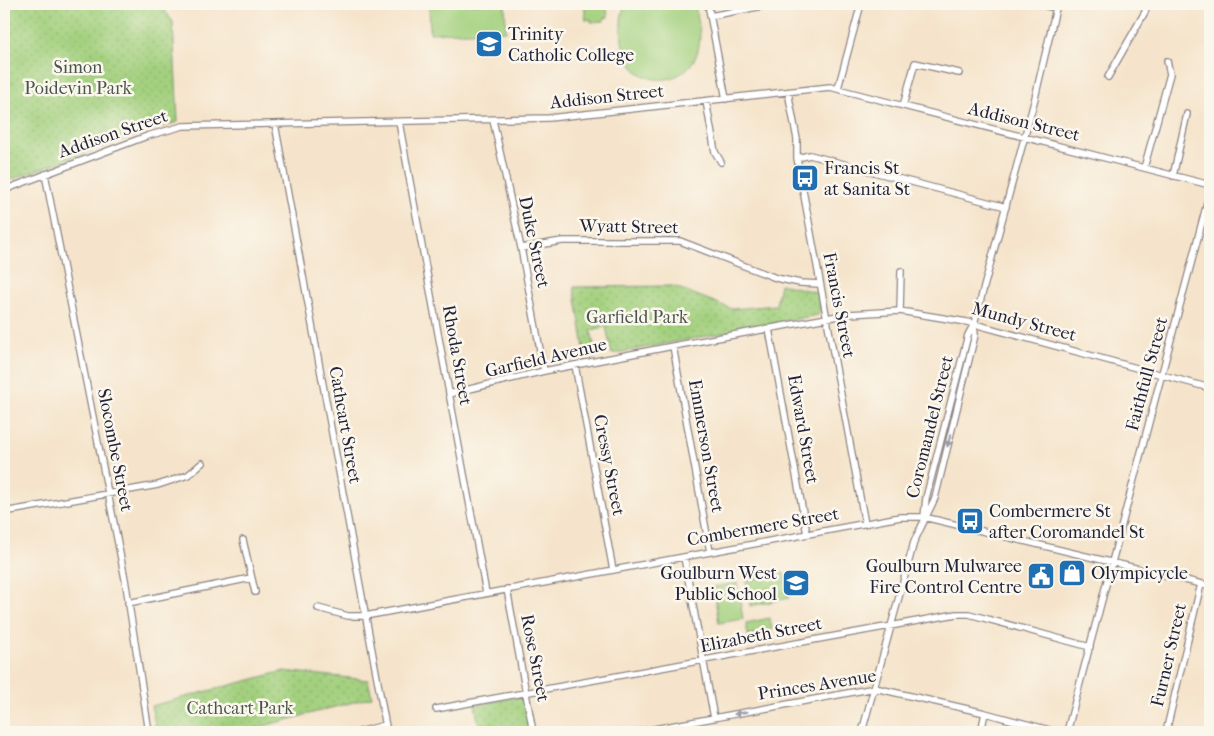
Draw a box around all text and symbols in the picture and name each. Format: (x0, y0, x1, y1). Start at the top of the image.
place label: Trinity Catholic College (508, 24, 634, 66)
school or university icon: Trinity Catholic College (474, 29, 504, 59)
park label: Simon Poidevin Park (24, 57, 133, 99)
street label: Addison Street (548, 81, 665, 114)
street label: Addison Street (965, 98, 1082, 146)
street label: Addison Street (55, 105, 171, 163)
place label: Francis St at Sanita St (824, 158, 911, 200)
bus stop icon: Francis St at Sanita St (790, 163, 820, 193)
street label: Duke Street (514, 194, 554, 290)
street label: Wyatt Street (578, 216, 679, 238)
street label: Francis Street (818, 250, 860, 360)
street label: Mundy Street (969, 298, 1079, 346)
street label: Rhoda Street (438, 303, 476, 407)
park label: Garfield Park (586, 307, 689, 328)
street label: Faithfull Street (1122, 314, 1172, 433)
street label: Garfield Avenue (483, 334, 609, 382)
street label: Coromandel Street (902, 353, 958, 501)
street label: Cathcart Street (324, 365, 366, 486)
street label: Edward Street (783, 373, 823, 486)
street label: Emmerson Street (684, 378, 728, 515)
street label: Slocombe Street (93, 387, 137, 514)
street label: Cressy Street (589, 413, 629, 518)
one-way arrow (945, 432, 953, 447)
place label: Combermere St after Coromandel St (989, 501, 1145, 543)
street label: Combermere Street (686, 503, 841, 551)
bus stop icon: Combermere St after Coromandel St (955, 506, 985, 536)
place label: Goulburn Mulwaree Fire Control Centre (866, 556, 1022, 598)
shop icon: Olympicycle (1057, 558, 1087, 588)
public building icon: Goulburn Mulwaree Fire Control Centre (1026, 561, 1056, 591)
place label: Goulburn West Public School (660, 563, 778, 605)
place label: Olympicycle (1091, 563, 1188, 584)
school or university icon: Goulburn West Public School (781, 568, 811, 598)
street label: Furner Street (1147, 601, 1191, 709)
street label: Rose Street (516, 612, 554, 704)
street label: Elizabeth Street (698, 613, 824, 657)
street label: Princes Avenue (756, 665, 878, 705)
park label: Cathcart Park (187, 698, 294, 719)
one-way arrow (732, 710, 748, 718)

